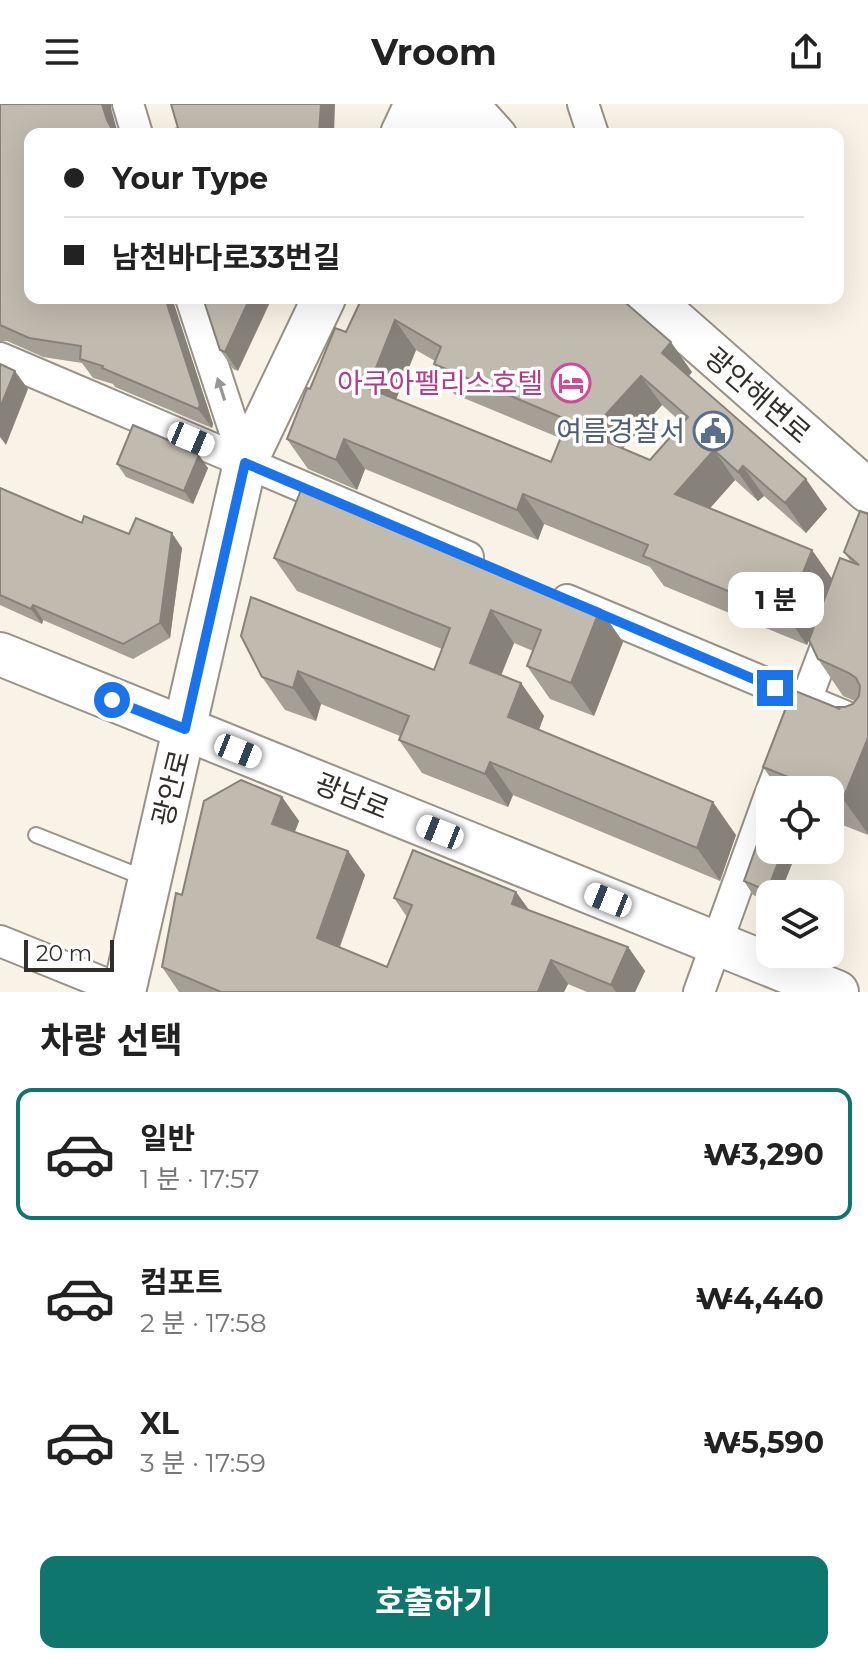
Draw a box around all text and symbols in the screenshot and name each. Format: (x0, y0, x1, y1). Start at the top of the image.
icon: menu (40, 30, 84, 74)
text: Vroom (371, 30, 497, 74)
icon: share (784, 30, 828, 74)
text: Your Type (112, 160, 268, 197)
text: 남천바다로33번길 (112, 239, 341, 276)
street label: 광안해변로 (698, 340, 818, 450)
hotel icon: 아쿠아펠리스호텔 (550, 362, 592, 404)
place label: 아쿠아펠리스호텔 (337, 366, 543, 400)
one-way arrow (214, 376, 226, 400)
public building icon: 여름경찰서 (692, 410, 734, 452)
place label: 여름경찰서 (556, 414, 685, 448)
car (164, 419, 218, 459)
callout: 1 분 (727, 572, 823, 628)
text: 1 분 (755, 584, 797, 616)
route end (757, 670, 793, 706)
route start (94, 682, 130, 718)
car (211, 731, 265, 771)
street label: 광안로 (145, 746, 197, 830)
street label: 광남로 (310, 766, 394, 826)
map controls (756, 776, 844, 968)
button: locate (756, 776, 844, 864)
car (413, 812, 467, 852)
car (581, 880, 635, 920)
button: layers (756, 880, 844, 968)
scale bar (24, 936, 114, 972)
text: 20 m (36, 940, 92, 967)
text: 차량 선택 (40, 1018, 183, 1062)
icon: car (44, 1118, 116, 1190)
text: 일반 (140, 1120, 195, 1157)
text: ₩3,290 (703, 1136, 824, 1173)
text: 1 분 · 17:57 (140, 1163, 260, 1195)
icon: car (44, 1262, 116, 1334)
text: 컴포트 (140, 1264, 223, 1301)
text: ₩4,440 (696, 1280, 824, 1317)
text: 2 분 · 17:58 (140, 1307, 267, 1339)
text: XL (140, 1405, 179, 1442)
icon: car (44, 1406, 116, 1478)
text: ₩5,590 (704, 1424, 824, 1461)
text: 3 분 · 17:59 (140, 1447, 266, 1479)
button: 호출하기 (40, 1556, 828, 1648)

